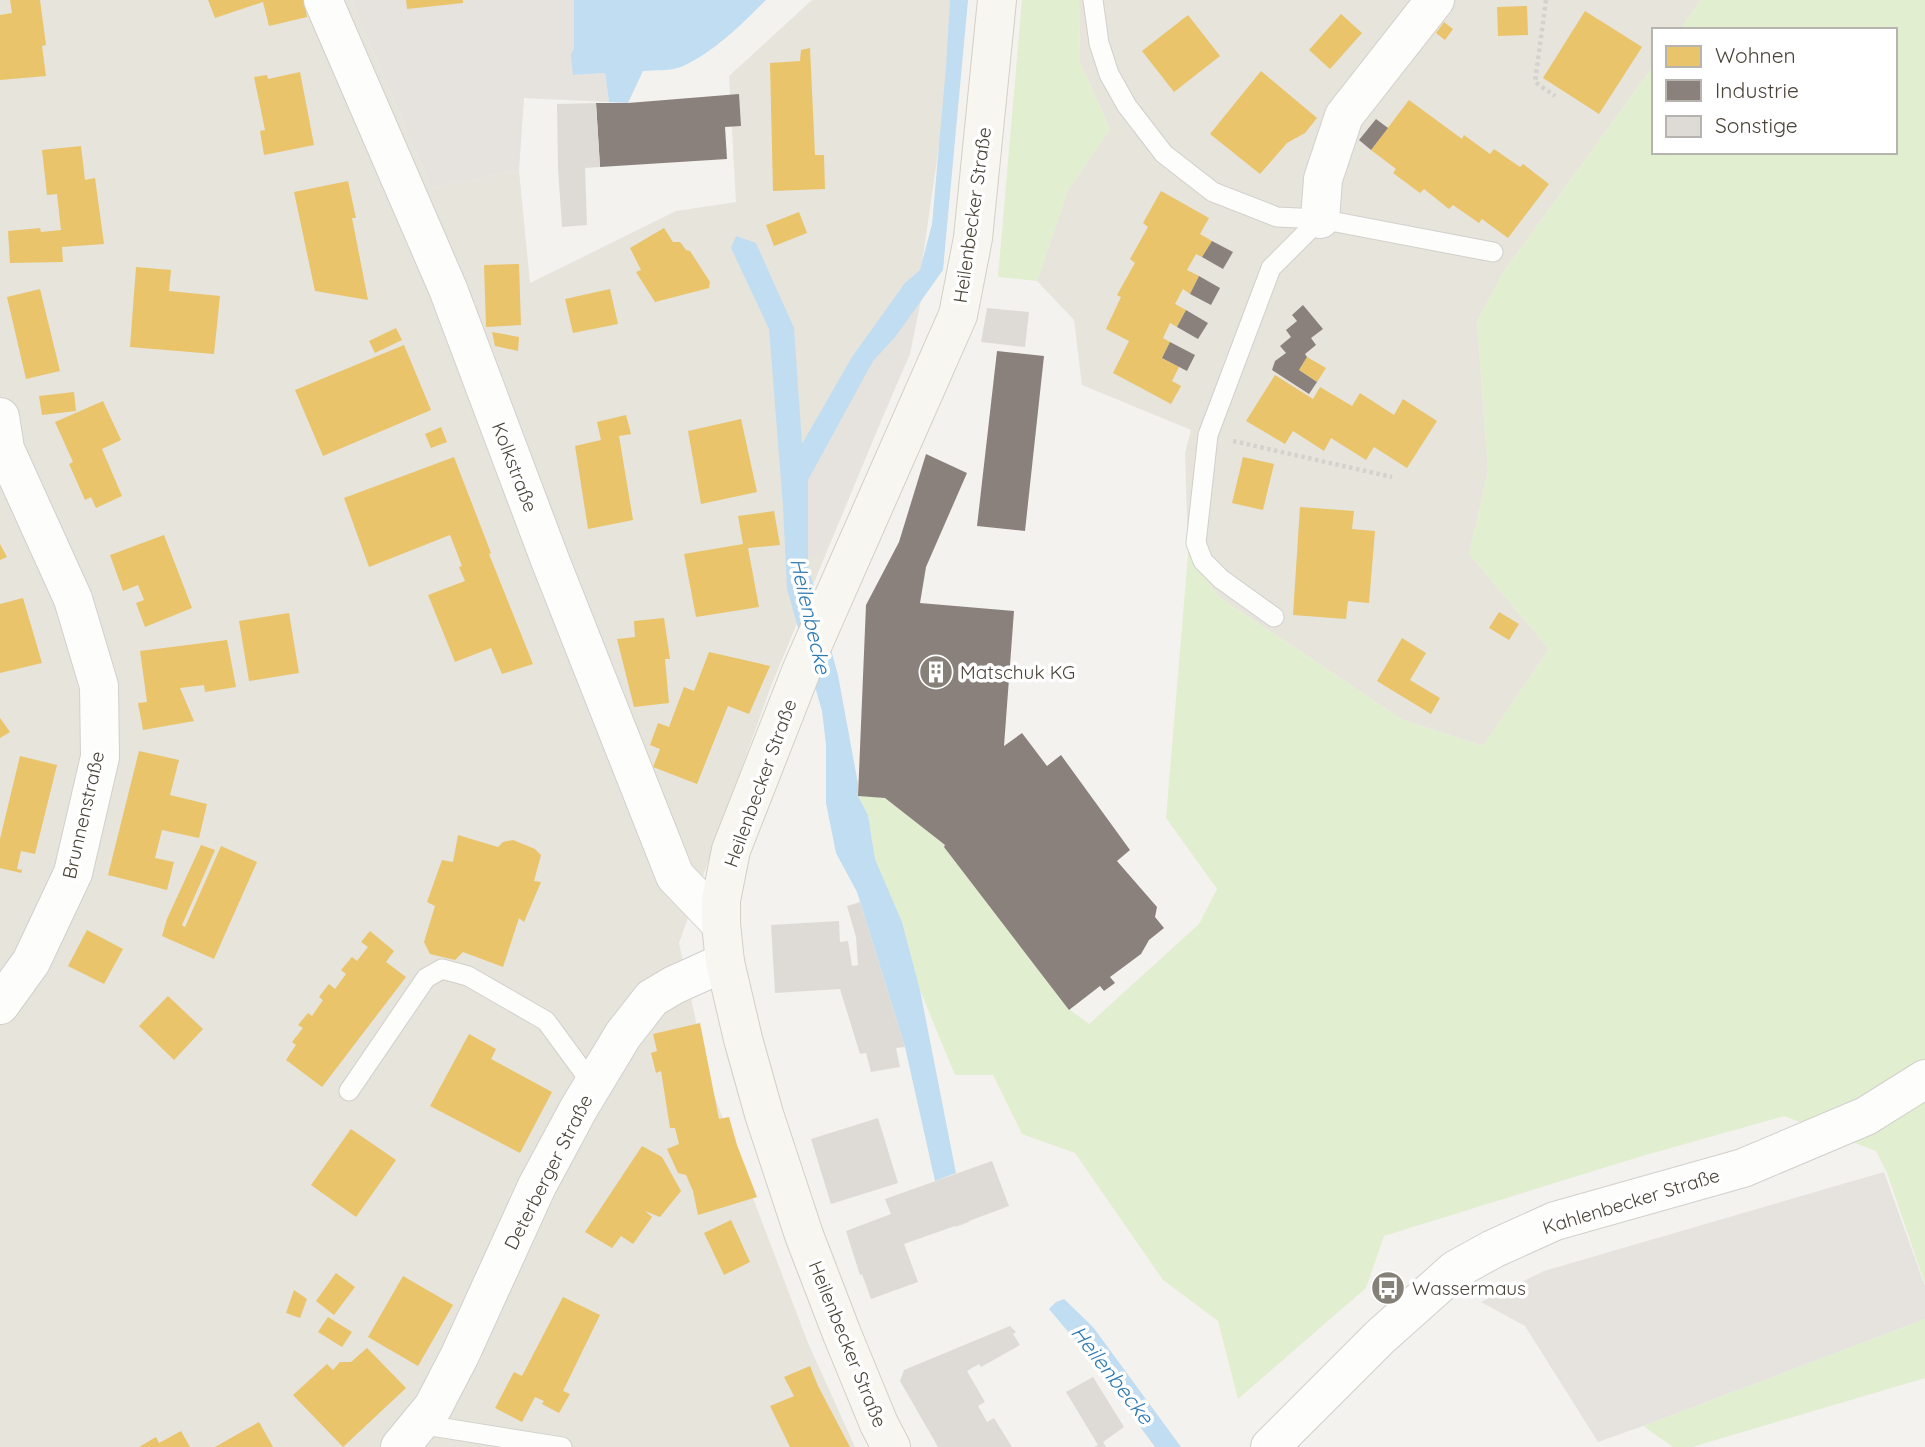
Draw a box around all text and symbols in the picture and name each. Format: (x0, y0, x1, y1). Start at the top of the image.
legend (1652, 28, 1897, 154)
text: Wohnen (1715, 42, 1796, 68)
text: Industrie (1715, 77, 1799, 103)
text: Sonstige (1715, 112, 1798, 138)
street label: Heilenbecker Straße (948, 125, 996, 305)
street label: Kolkstraße (487, 419, 543, 515)
water label: Heilenbecke (785, 555, 837, 677)
building icon: Matschuk KG (917, 653, 955, 691)
place label: Matschuk KG (960, 660, 1075, 684)
street label: Heilenbecker Straße (718, 696, 802, 870)
street label: Brunnenstraße (57, 749, 109, 881)
street label: Deterberger Straße (499, 1090, 597, 1254)
street label: Kahlenbecker Straße (1539, 1163, 1723, 1239)
street label: Heilenbecker Straße (804, 1257, 892, 1431)
bus stop icon: Wassermaus (1369, 1269, 1407, 1307)
place label: Wassermaus (1412, 1276, 1526, 1300)
water label: Heilenbecke (1066, 1320, 1160, 1430)

